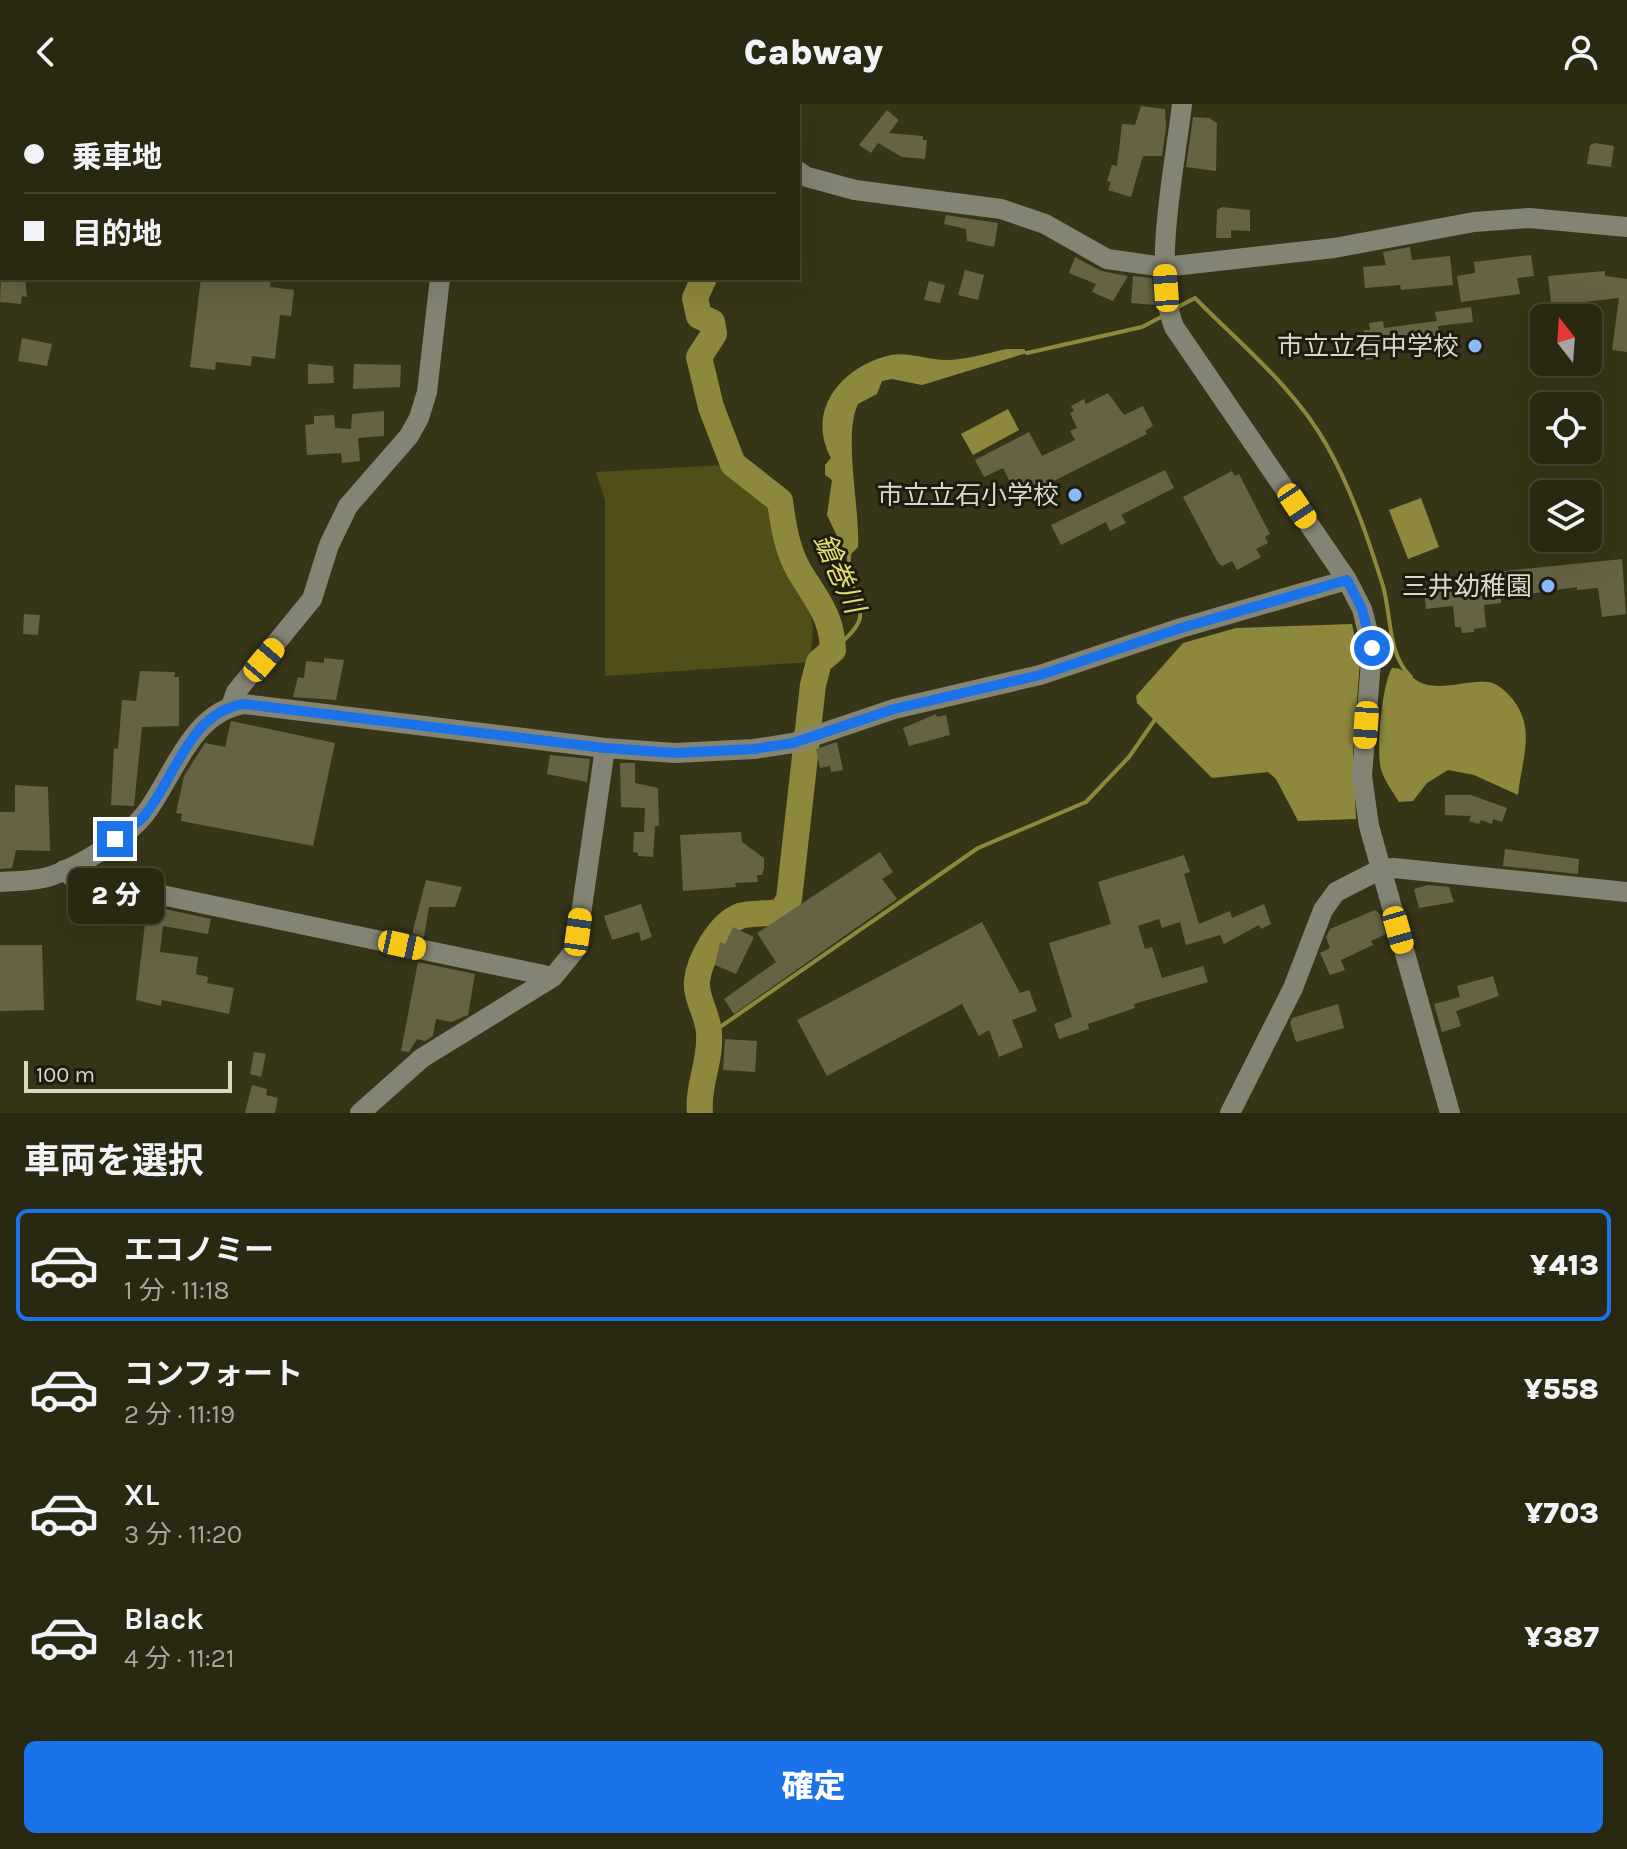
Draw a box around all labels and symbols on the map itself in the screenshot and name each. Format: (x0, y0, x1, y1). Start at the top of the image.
car (1152, 263, 1180, 313)
north arrow (1530, 304, 1602, 376)
place label: 市立立石中学校 (1277, 331, 1459, 362)
marker: 市立立石中学校 (1466, 337, 1484, 355)
car (1274, 479, 1320, 533)
place label: 市立立石小学校 (877, 480, 1059, 511)
marker: 市立立石小学校 (1066, 486, 1084, 504)
water label: 鎗巻川 (807, 528, 873, 621)
place label: 三井幼稚園 (1402, 571, 1532, 602)
marker: 三井幼稚園 (1539, 577, 1557, 595)
route start (1354, 630, 1390, 666)
car (239, 634, 289, 686)
car (1352, 700, 1380, 750)
route end (97, 821, 133, 857)
callout: 2 分 (67, 867, 163, 923)
car (1380, 904, 1416, 956)
car (563, 907, 593, 957)
car (376, 928, 428, 962)
scale bar (24, 1057, 232, 1093)

